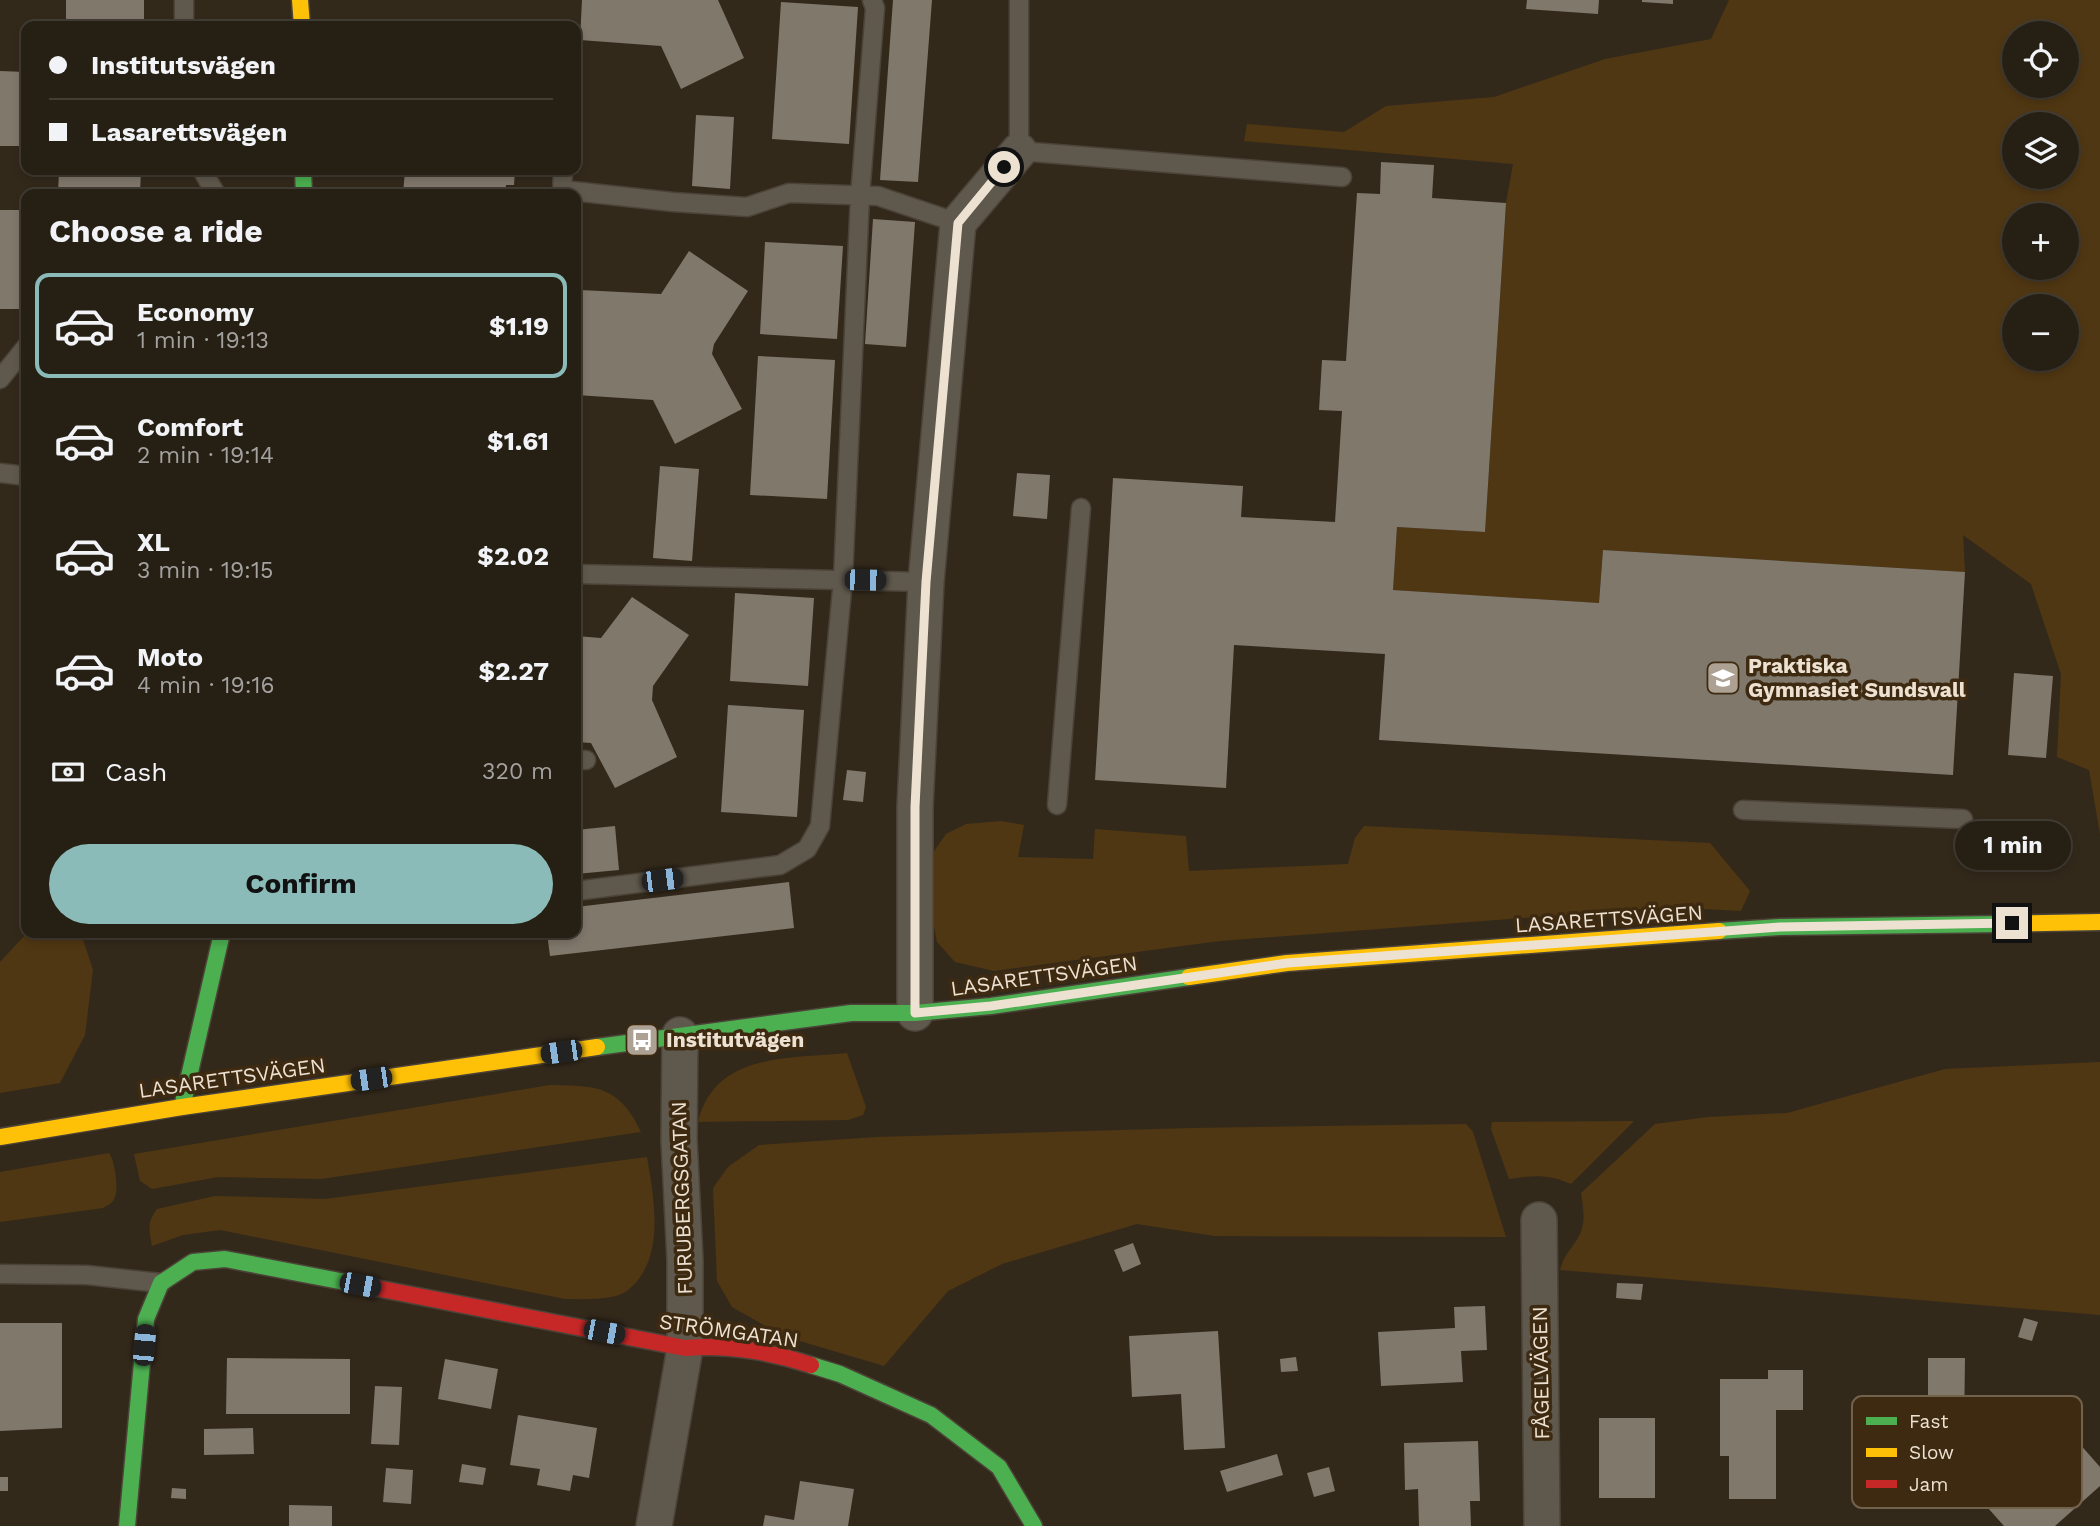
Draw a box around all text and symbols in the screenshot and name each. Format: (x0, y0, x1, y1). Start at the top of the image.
map controls (2002, 21, 2079, 371)
button: locate (2002, 21, 2079, 98)
text: Institutsvägen (91, 50, 276, 80)
button: layers (2002, 112, 2079, 189)
text: Lasarettsvägen (91, 117, 287, 147)
route start (988, 151, 1020, 183)
button: + (2002, 203, 2079, 280)
text: Choose a ride (49, 212, 263, 250)
icon: car (53, 294, 116, 357)
button: − (2002, 294, 2079, 371)
text: Economy (137, 297, 254, 327)
text: $1.19 (489, 311, 549, 341)
text: 1 min · 19:13 (137, 327, 269, 354)
icon: car (53, 409, 116, 472)
text: Comfort (137, 412, 243, 442)
text: $1.61 (487, 426, 549, 456)
text: 2 min · 19:14 (137, 442, 274, 469)
icon: car (53, 524, 116, 587)
text: XL (137, 527, 170, 557)
text: $2.02 (477, 541, 549, 571)
text: 3 min · 19:15 (137, 557, 273, 584)
car (844, 569, 887, 591)
icon: car (53, 639, 116, 702)
text: Moto (137, 642, 203, 672)
place label: Praktiska Gymnasiet Sundsvall (1748, 653, 1966, 702)
text: $2.27 (478, 656, 549, 686)
school or university icon: Praktiska Gymnasiet Sundsvall (1704, 659, 1742, 697)
text: 4 min · 19:16 (137, 672, 275, 699)
icon: cash (49, 753, 87, 791)
text: Cash (105, 757, 167, 787)
text: 320 m (482, 758, 553, 785)
callout: 1 min (1954, 822, 2070, 870)
text: 1 min (1983, 832, 2043, 859)
button: Confirm (49, 844, 553, 924)
car (640, 867, 685, 893)
street label: LASARETTSVÄGEN (1514, 899, 1704, 938)
route end (1996, 907, 2028, 939)
street label: LASARETTSVÄGEN (949, 950, 1139, 1001)
bus stop icon: Institutvägen (623, 1021, 661, 1059)
place label: Institutvägen (666, 1027, 804, 1052)
car (539, 1039, 584, 1065)
street label: LASARETTSVÄGEN (137, 1052, 327, 1103)
car (349, 1066, 394, 1092)
street label: FURUBERGSGATAN (666, 1101, 697, 1295)
car (338, 1271, 383, 1299)
street label: FÅGELVÄGEN (1527, 1306, 1554, 1440)
street label: STRÖMGATAN (658, 1308, 800, 1353)
car (582, 1318, 627, 1346)
car (132, 1323, 157, 1367)
legend (1852, 1396, 2082, 1508)
text: Fast (1909, 1410, 1948, 1433)
text: Slow (1909, 1441, 1954, 1464)
text: Jam (1909, 1473, 1948, 1496)

